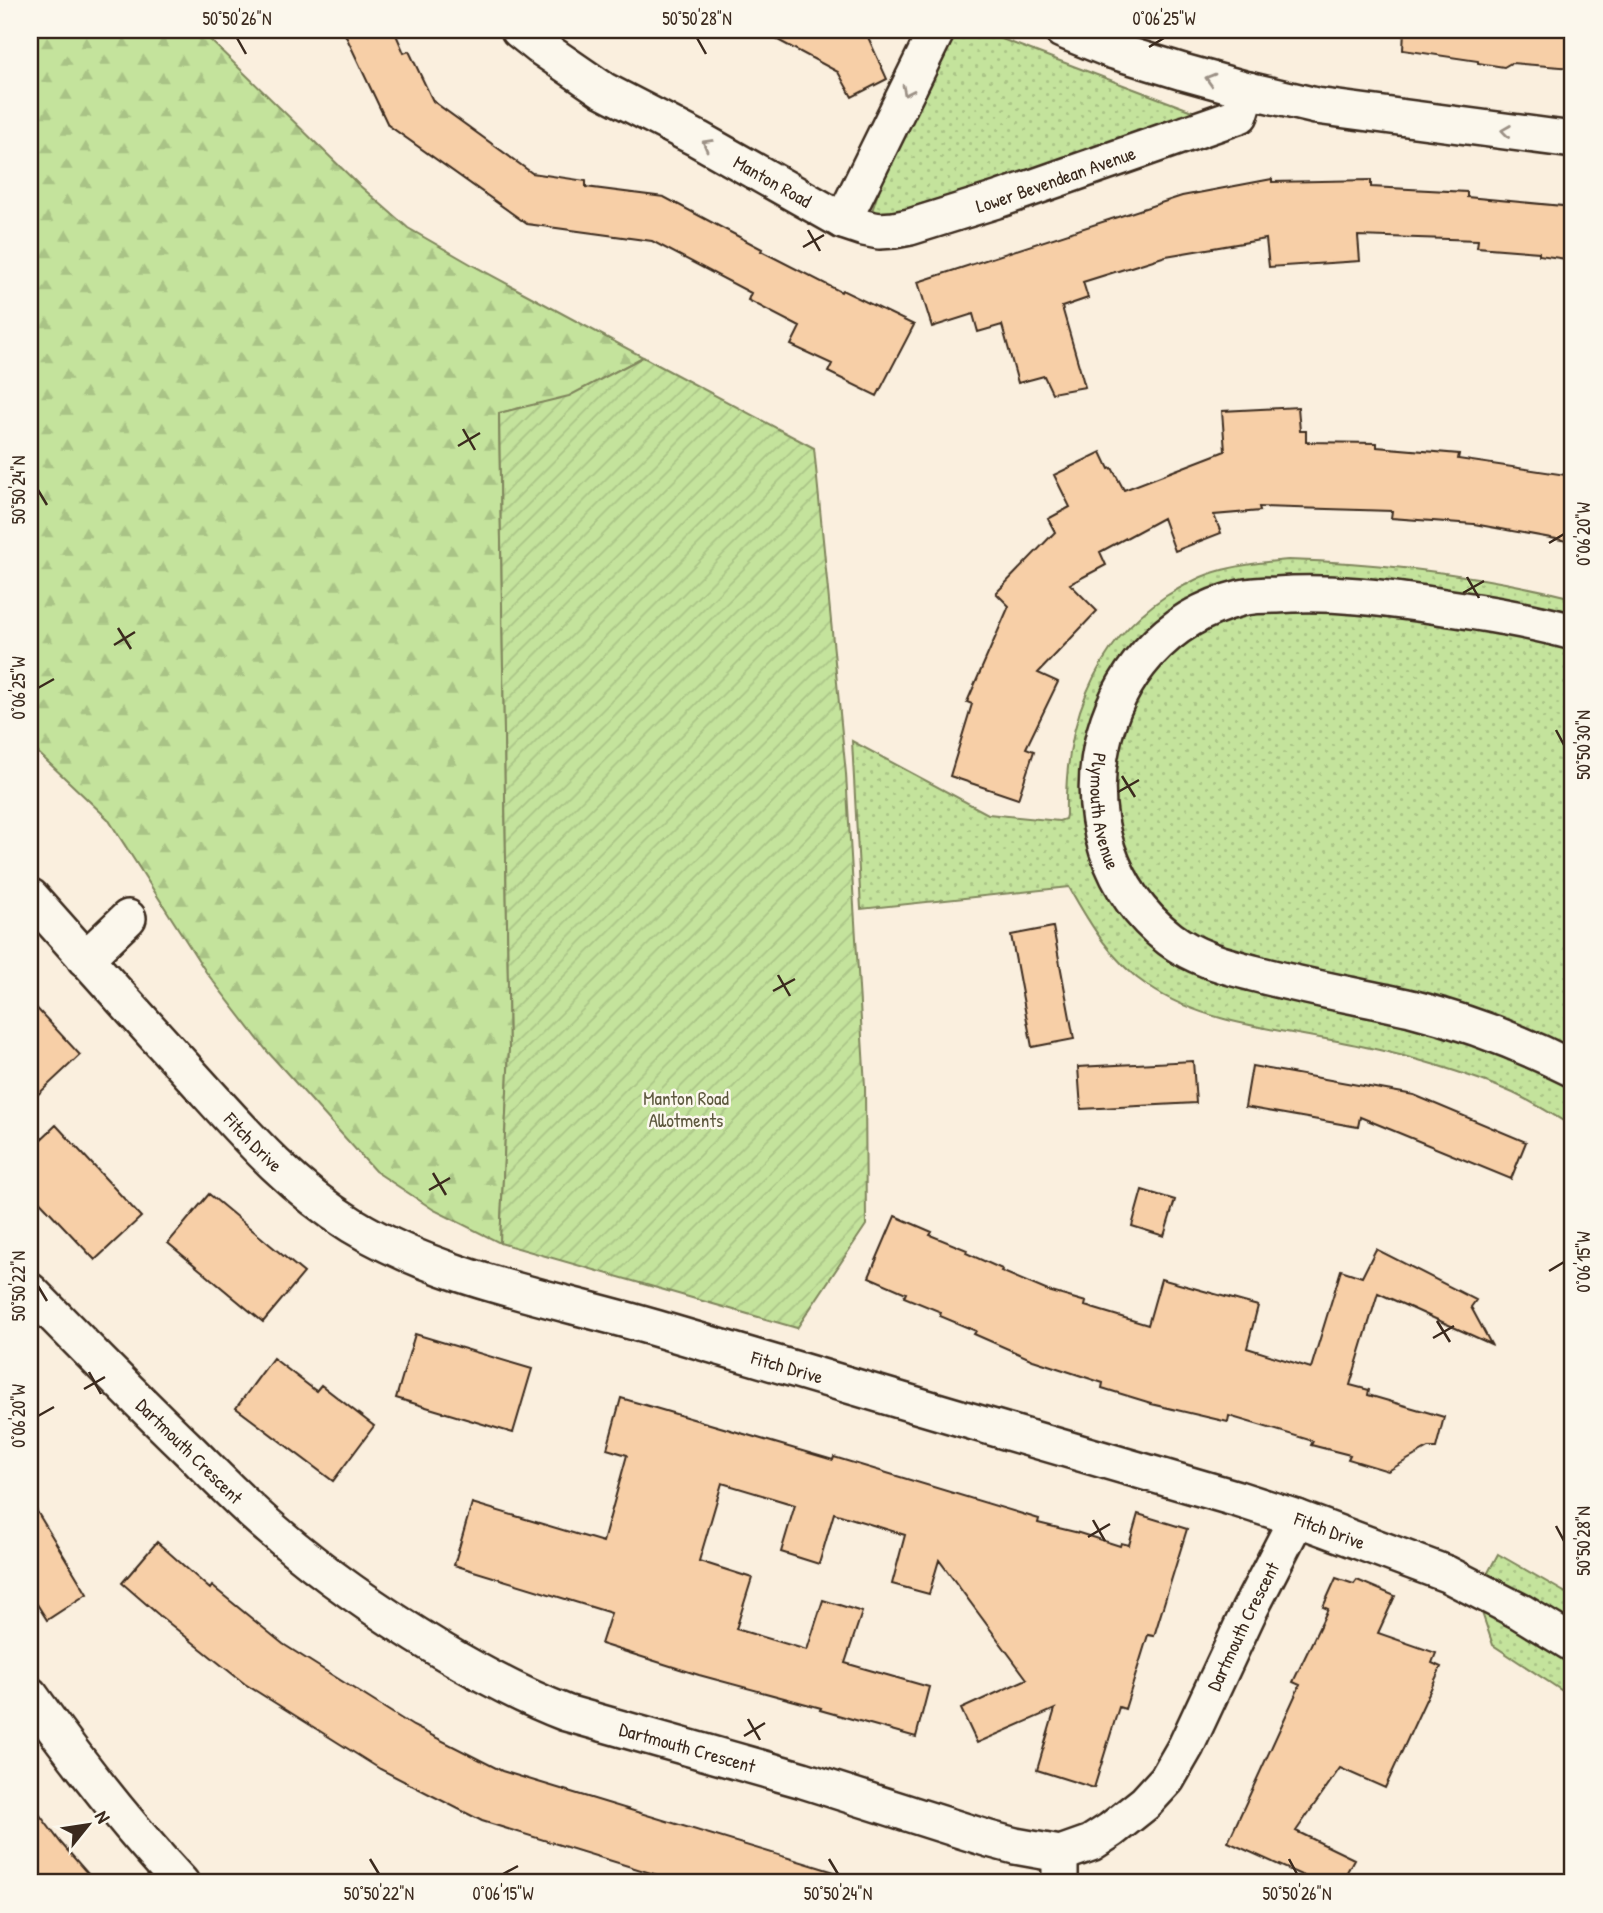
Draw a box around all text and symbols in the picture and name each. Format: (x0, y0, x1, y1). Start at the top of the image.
text: 50°50'26"N (202, 6, 272, 31)
text: 50°50'28"N (662, 6, 732, 31)
text: 0°06'25"W (1132, 6, 1196, 31)
one-way arrow (1204, 73, 1216, 87)
one-way arrow (901, 84, 915, 96)
one-way arrow (1500, 124, 1511, 139)
one-way arrow (702, 139, 715, 152)
street label: Lower Bevendean Avenue (973, 139, 1139, 219)
street label: Manton Road (729, 149, 817, 214)
text: 50°50'24"N (6, 456, 31, 524)
text: 0°06'20"W (1571, 502, 1596, 566)
text: 0°06'25"W (6, 656, 31, 720)
text: 50°50'30"N (1571, 710, 1596, 780)
street label: Plymouth Avenue (1084, 751, 1126, 874)
park label: Manton Road Allotments (643, 1085, 729, 1133)
street label: Fitch Drive (218, 1106, 289, 1178)
text: 0°06'15"W (1571, 1231, 1596, 1293)
text: 50°50'22"N (6, 1251, 31, 1321)
street label: Fitch Drive (747, 1344, 827, 1390)
text: 0°06'20"W (6, 1384, 31, 1448)
street label: Dartmouth Crescent (130, 1392, 249, 1510)
street label: Fitch Drive (1290, 1505, 1369, 1555)
text: 50°50'28"N (1571, 1506, 1596, 1576)
street label: Dartmouth Crescent (1201, 1557, 1285, 1695)
street label: Dartmouth Crescent (616, 1716, 759, 1779)
north arrow (52, 1790, 122, 1860)
text: N (89, 1806, 117, 1827)
text: 50°50'22"N (344, 1881, 414, 1906)
text: 0°06'15"W (472, 1881, 534, 1906)
text: 50°50'24"N (804, 1881, 872, 1906)
text: 50°50'26"N (1262, 1881, 1332, 1906)

